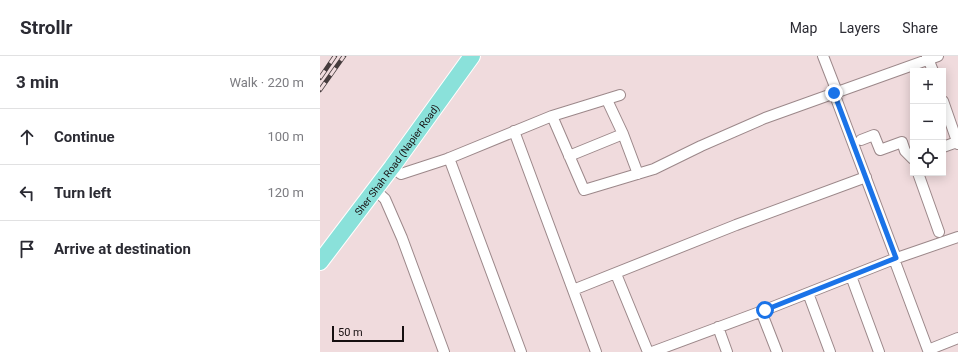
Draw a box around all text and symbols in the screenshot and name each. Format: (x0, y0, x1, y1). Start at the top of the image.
text: Strollr (20, 16, 73, 39)
text: Map (790, 20, 817, 36)
text: Layers (839, 20, 880, 36)
text: Share (902, 20, 938, 36)
map controls (910, 68, 946, 176)
button: + (910, 68, 946, 104)
text: 3 min (16, 72, 59, 92)
text: Walk · 220 m (229, 75, 304, 90)
route end (825, 84, 843, 102)
street label: Sher Shah Road (Napier Road) (352, 102, 442, 217)
button: − (910, 104, 946, 140)
icon: ahead (16, 126, 38, 148)
text: Continue (54, 128, 115, 146)
text: 100 m (267, 129, 304, 144)
button: locate (910, 140, 946, 176)
icon: left (16, 182, 38, 204)
text: Turn left (54, 184, 111, 202)
text: 120 m (267, 185, 304, 200)
icon: arrive (16, 238, 38, 260)
text: Arrive at destination (54, 240, 191, 258)
route start (756, 301, 774, 319)
scale bar (332, 324, 404, 343)
text: 50 m (338, 326, 363, 339)

